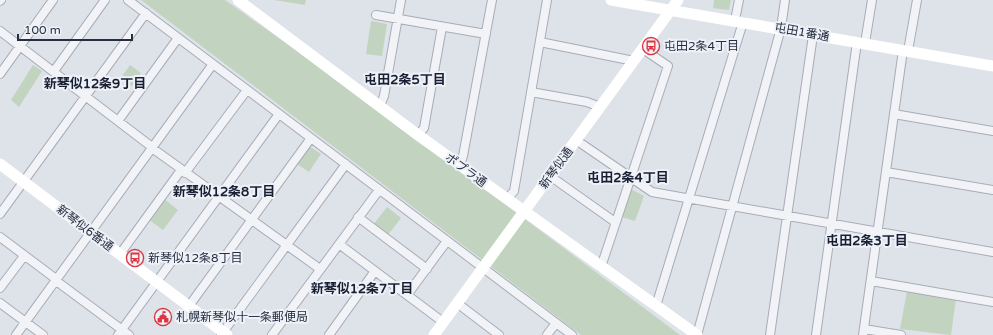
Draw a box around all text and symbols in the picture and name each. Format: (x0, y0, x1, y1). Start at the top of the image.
scale bar (18, 16, 132, 42)
street label: 屯田1番通 (773, 20, 831, 44)
text: 100 m (24, 23, 61, 37)
bus stop icon: 屯田2条4丁目 (641, 36, 661, 56)
place label: 屯田2条4丁目 (664, 39, 739, 53)
district label: 屯田2条5丁目 (364, 72, 446, 88)
district label: 新琴似12条9丁目 (44, 76, 146, 92)
street label: 新琴似通 (536, 144, 576, 192)
street label: ポプラ通 (442, 150, 490, 190)
district label: 屯田2条4丁目 (587, 170, 669, 186)
district label: 新琴似12条8丁目 (173, 184, 275, 200)
street label: 新琴似6番通 (54, 202, 116, 254)
district label: 屯田2条3丁目 (826, 233, 908, 249)
bus stop icon: 新琴似12条8丁目 (125, 248, 145, 268)
place label: 新琴似12条8丁目 (148, 251, 243, 265)
district label: 新琴似12条7丁目 (311, 281, 413, 297)
public building icon: 札幌新琴似十一条郵便局 (153, 307, 173, 327)
place label: 札幌新琴似十一条郵便局 (176, 310, 308, 324)

